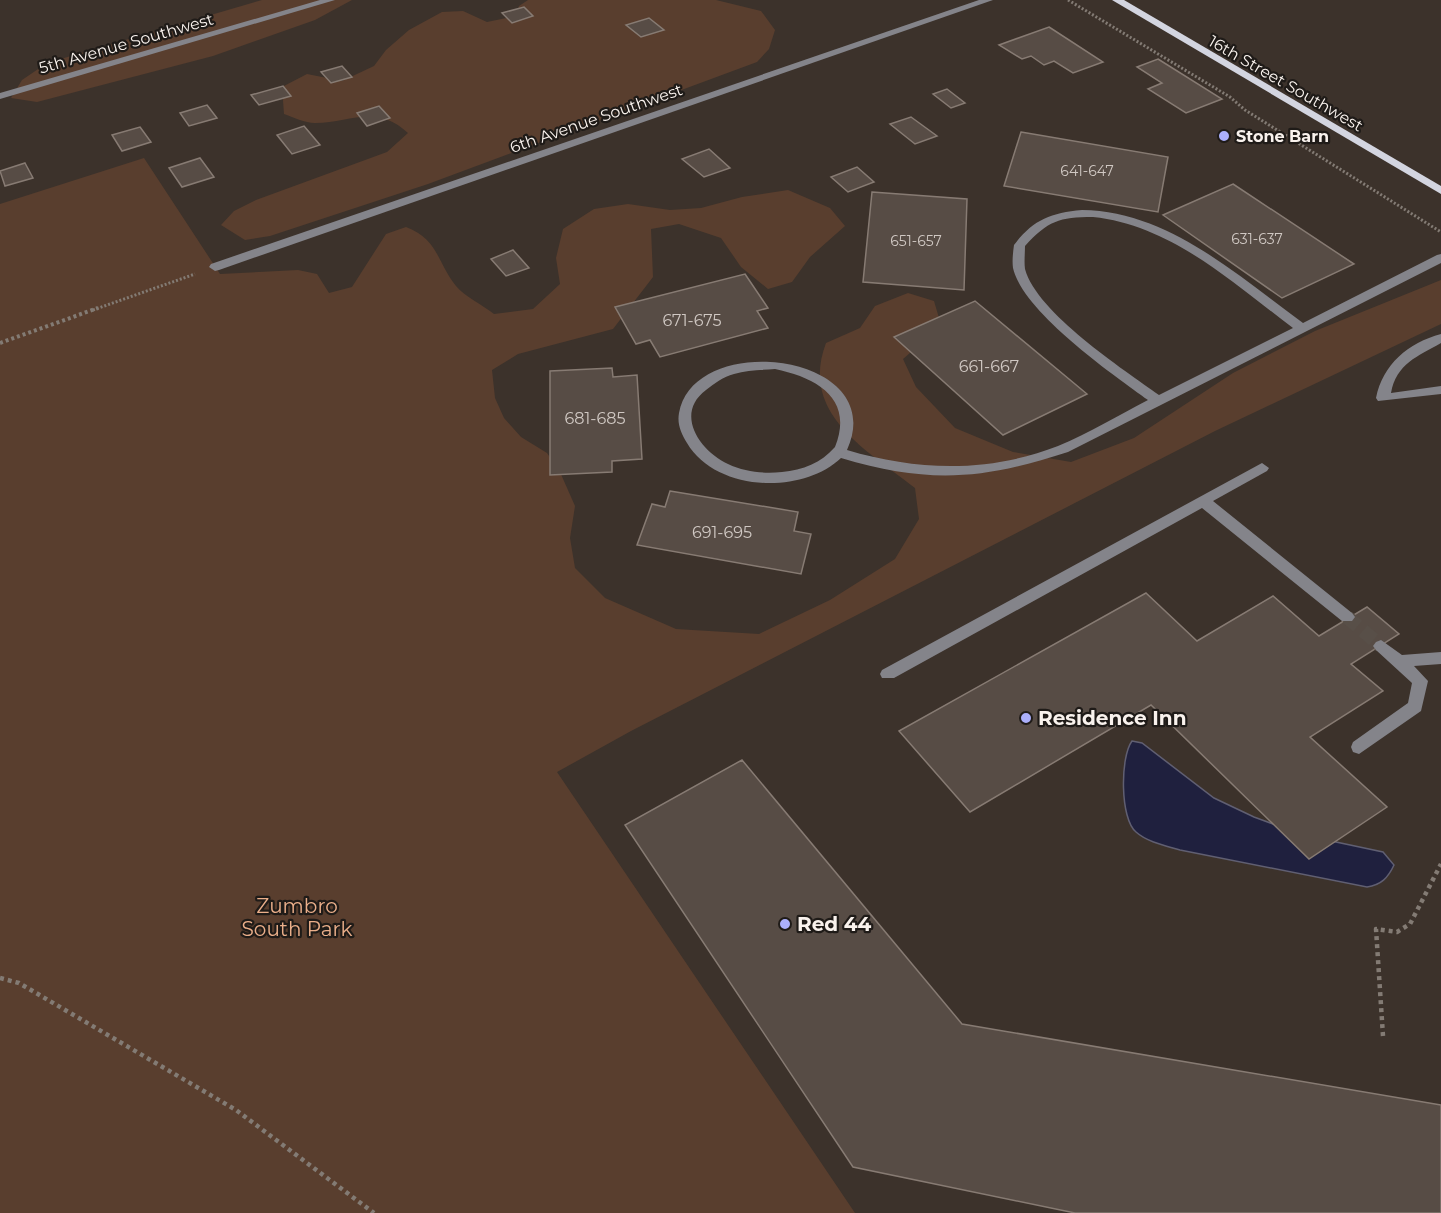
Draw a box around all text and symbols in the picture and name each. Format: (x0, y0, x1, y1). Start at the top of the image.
street label: 5th Avenue Southwest (37, 9, 216, 78)
street label: 16th Street Southwest (1205, 31, 1367, 136)
street label: 6th Avenue Southwest (507, 80, 685, 157)
place label: Stone Barn (1236, 127, 1329, 146)
marker: Stone Barn (1217, 129, 1231, 143)
house number: 641-647 (1060, 162, 1114, 180)
house number: 631-637 (1231, 230, 1283, 248)
house number: 651-657 (890, 232, 942, 250)
house number: 671-675 (662, 311, 722, 330)
house number: 661-667 (959, 357, 1019, 376)
house number: 681-685 (565, 409, 625, 428)
house number: 691-695 (692, 523, 752, 542)
place label: Residence Inn (1038, 706, 1186, 730)
marker: Residence Inn (1019, 711, 1033, 725)
park label: Zumbro South Park (242, 894, 352, 941)
place label: Red 44 (797, 912, 872, 936)
marker: Red 44 (778, 917, 792, 931)

